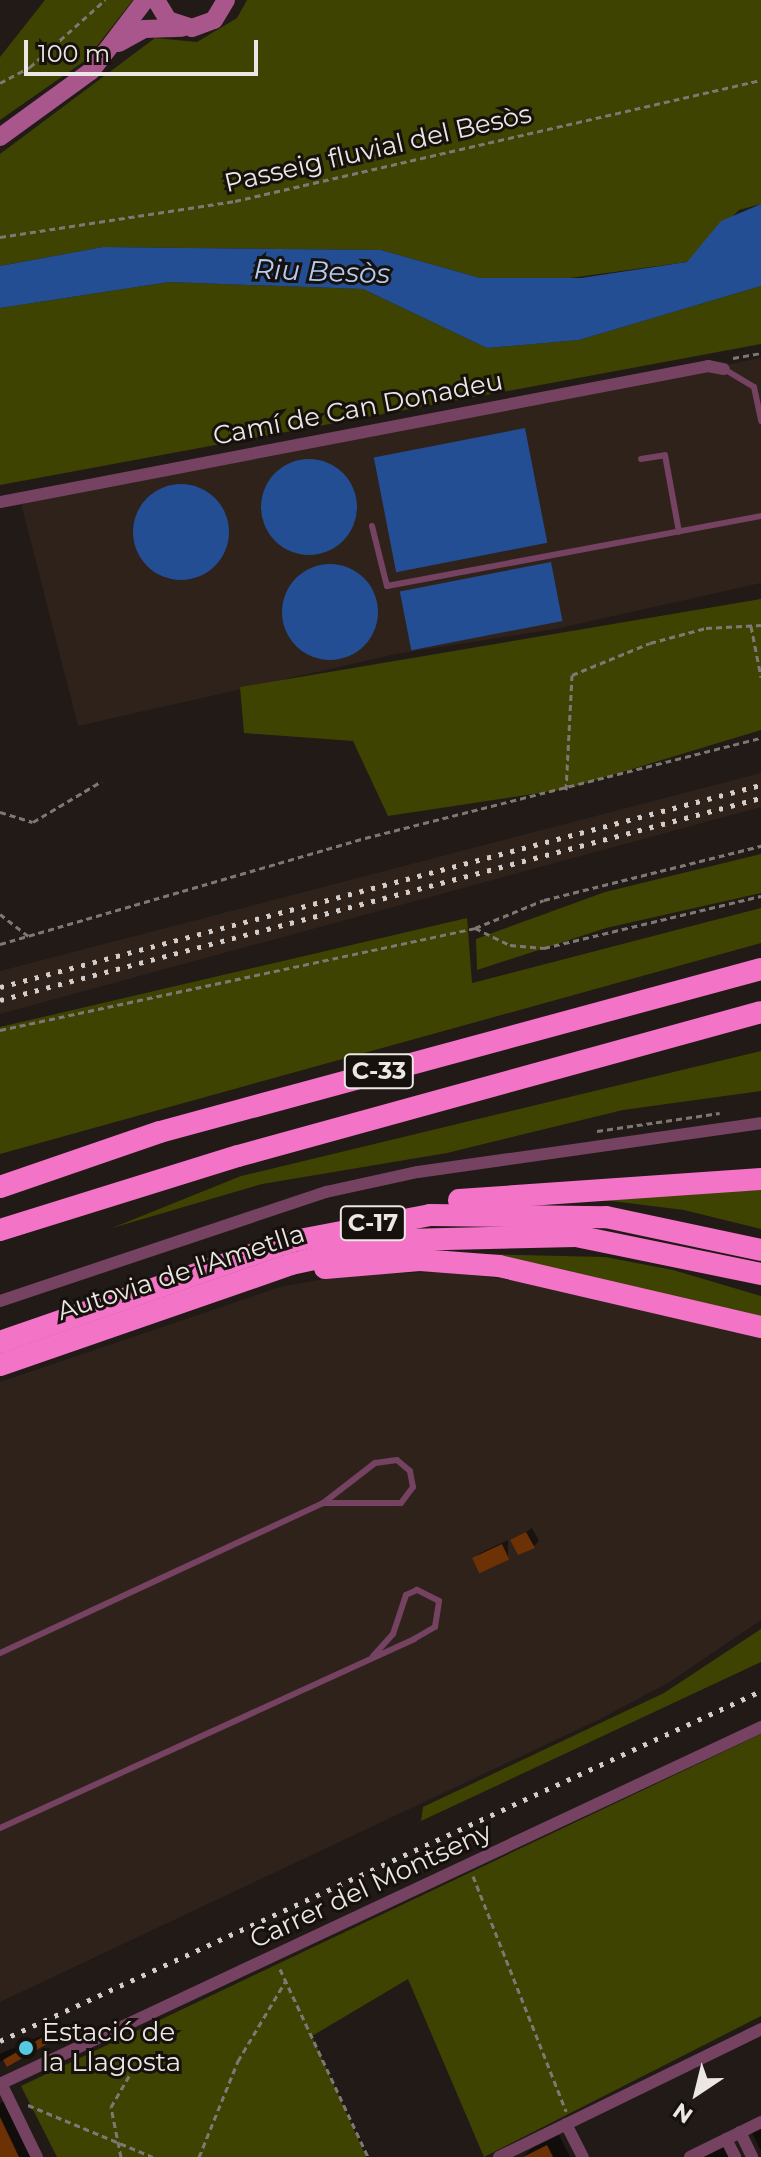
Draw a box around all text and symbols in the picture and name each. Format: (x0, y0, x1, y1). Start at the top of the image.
scale bar (28, 24, 262, 74)
text: 100 m (38, 39, 110, 68)
street label: Passeig fluvial del Besòs (222, 98, 534, 200)
water label: Riu Besòs (253, 252, 391, 290)
street label: Camí de Can Donadeu (210, 366, 506, 452)
road number: C-33 (343, 1051, 415, 1091)
road number: C-17 (339, 1203, 407, 1243)
street label: Autovia de l'Ametlla (53, 1218, 309, 1328)
street label: Carrer del Montseny (245, 1816, 497, 1956)
place label: Estació de la Llagosta (42, 2017, 181, 2078)
marker: Estació de la Llagosta (17, 2039, 35, 2057)
north arrow (657, 2053, 737, 2133)
text: N (668, 2097, 698, 2129)

